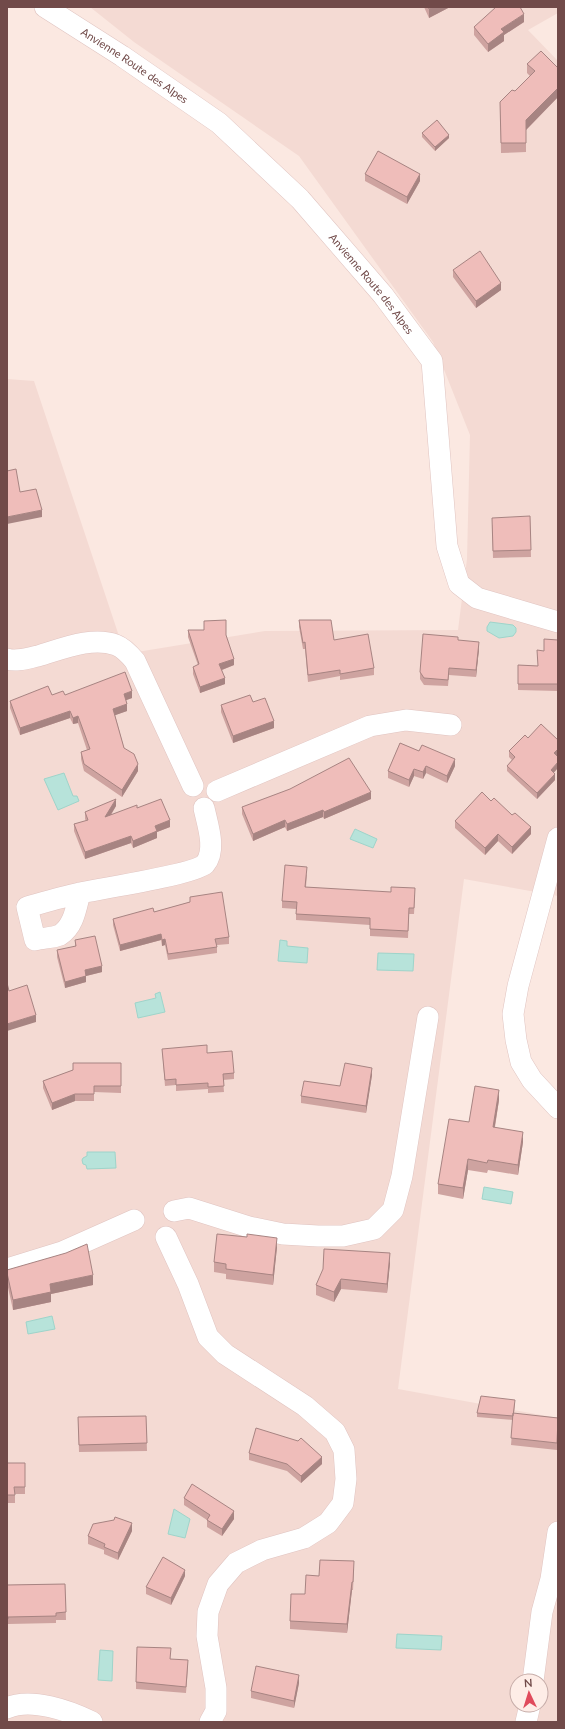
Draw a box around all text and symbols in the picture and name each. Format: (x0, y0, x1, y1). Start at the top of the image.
street label: Anvienne Route des Alpes (79, 25, 191, 106)
street label: Anvienne Route des Alpes (327, 231, 417, 336)
north arrow (509, 1673, 549, 1713)
text: N (524, 1676, 533, 1689)

